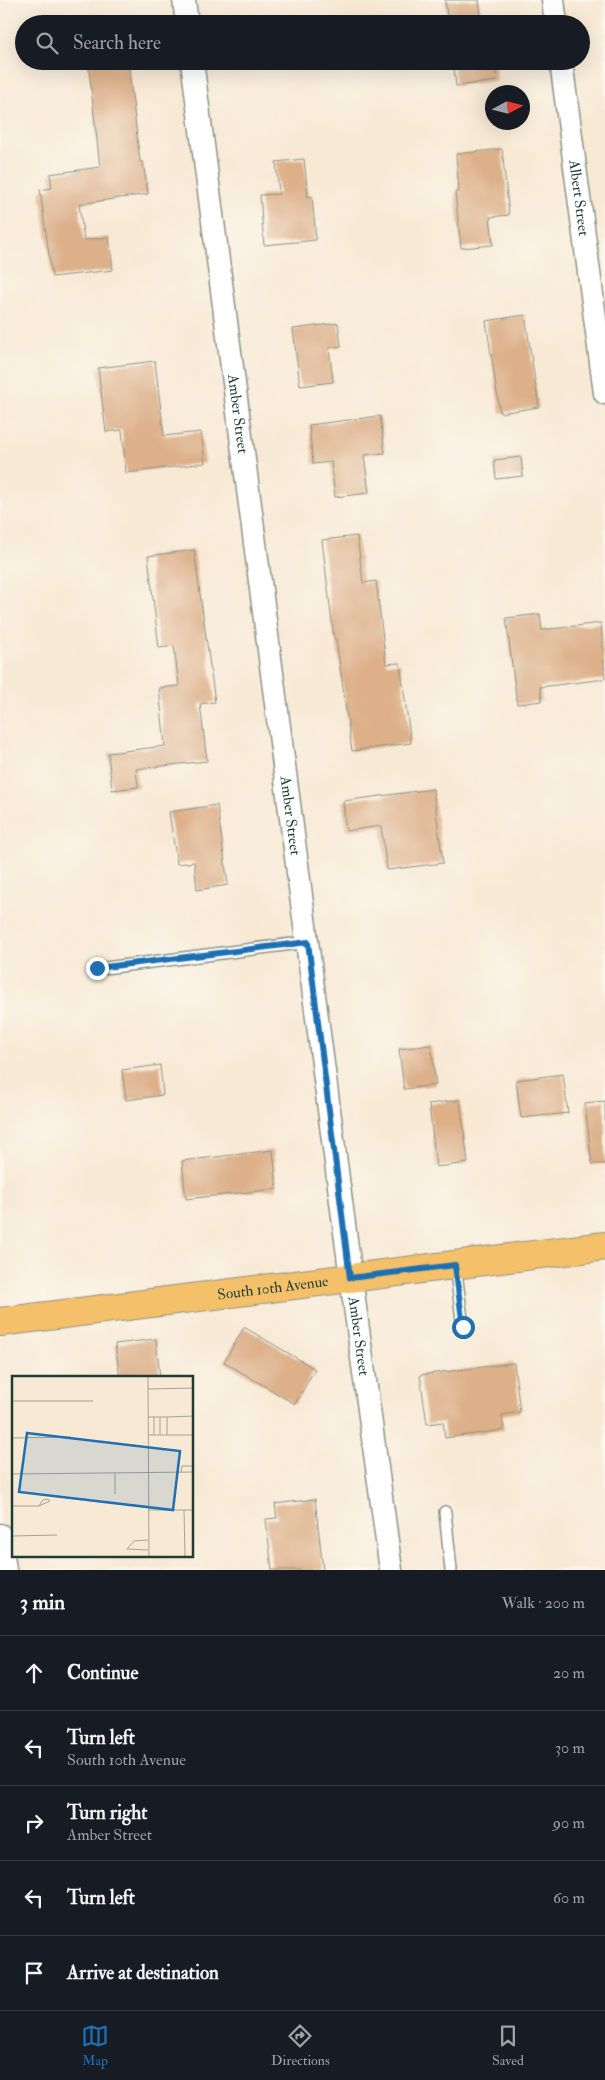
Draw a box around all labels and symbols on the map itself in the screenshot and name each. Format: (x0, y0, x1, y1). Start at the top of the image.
north arrow (485, 85, 530, 130)
street label: Albert Street (564, 158, 593, 237)
street label: Amber Street (223, 372, 252, 455)
street label: Amber Street (275, 774, 305, 857)
route end (86, 957, 109, 980)
street label: South 10th Avenue (216, 1272, 329, 1305)
street label: Amber Street (344, 1294, 373, 1377)
route start (452, 1316, 475, 1339)
inset map (12, 1376, 194, 1558)

